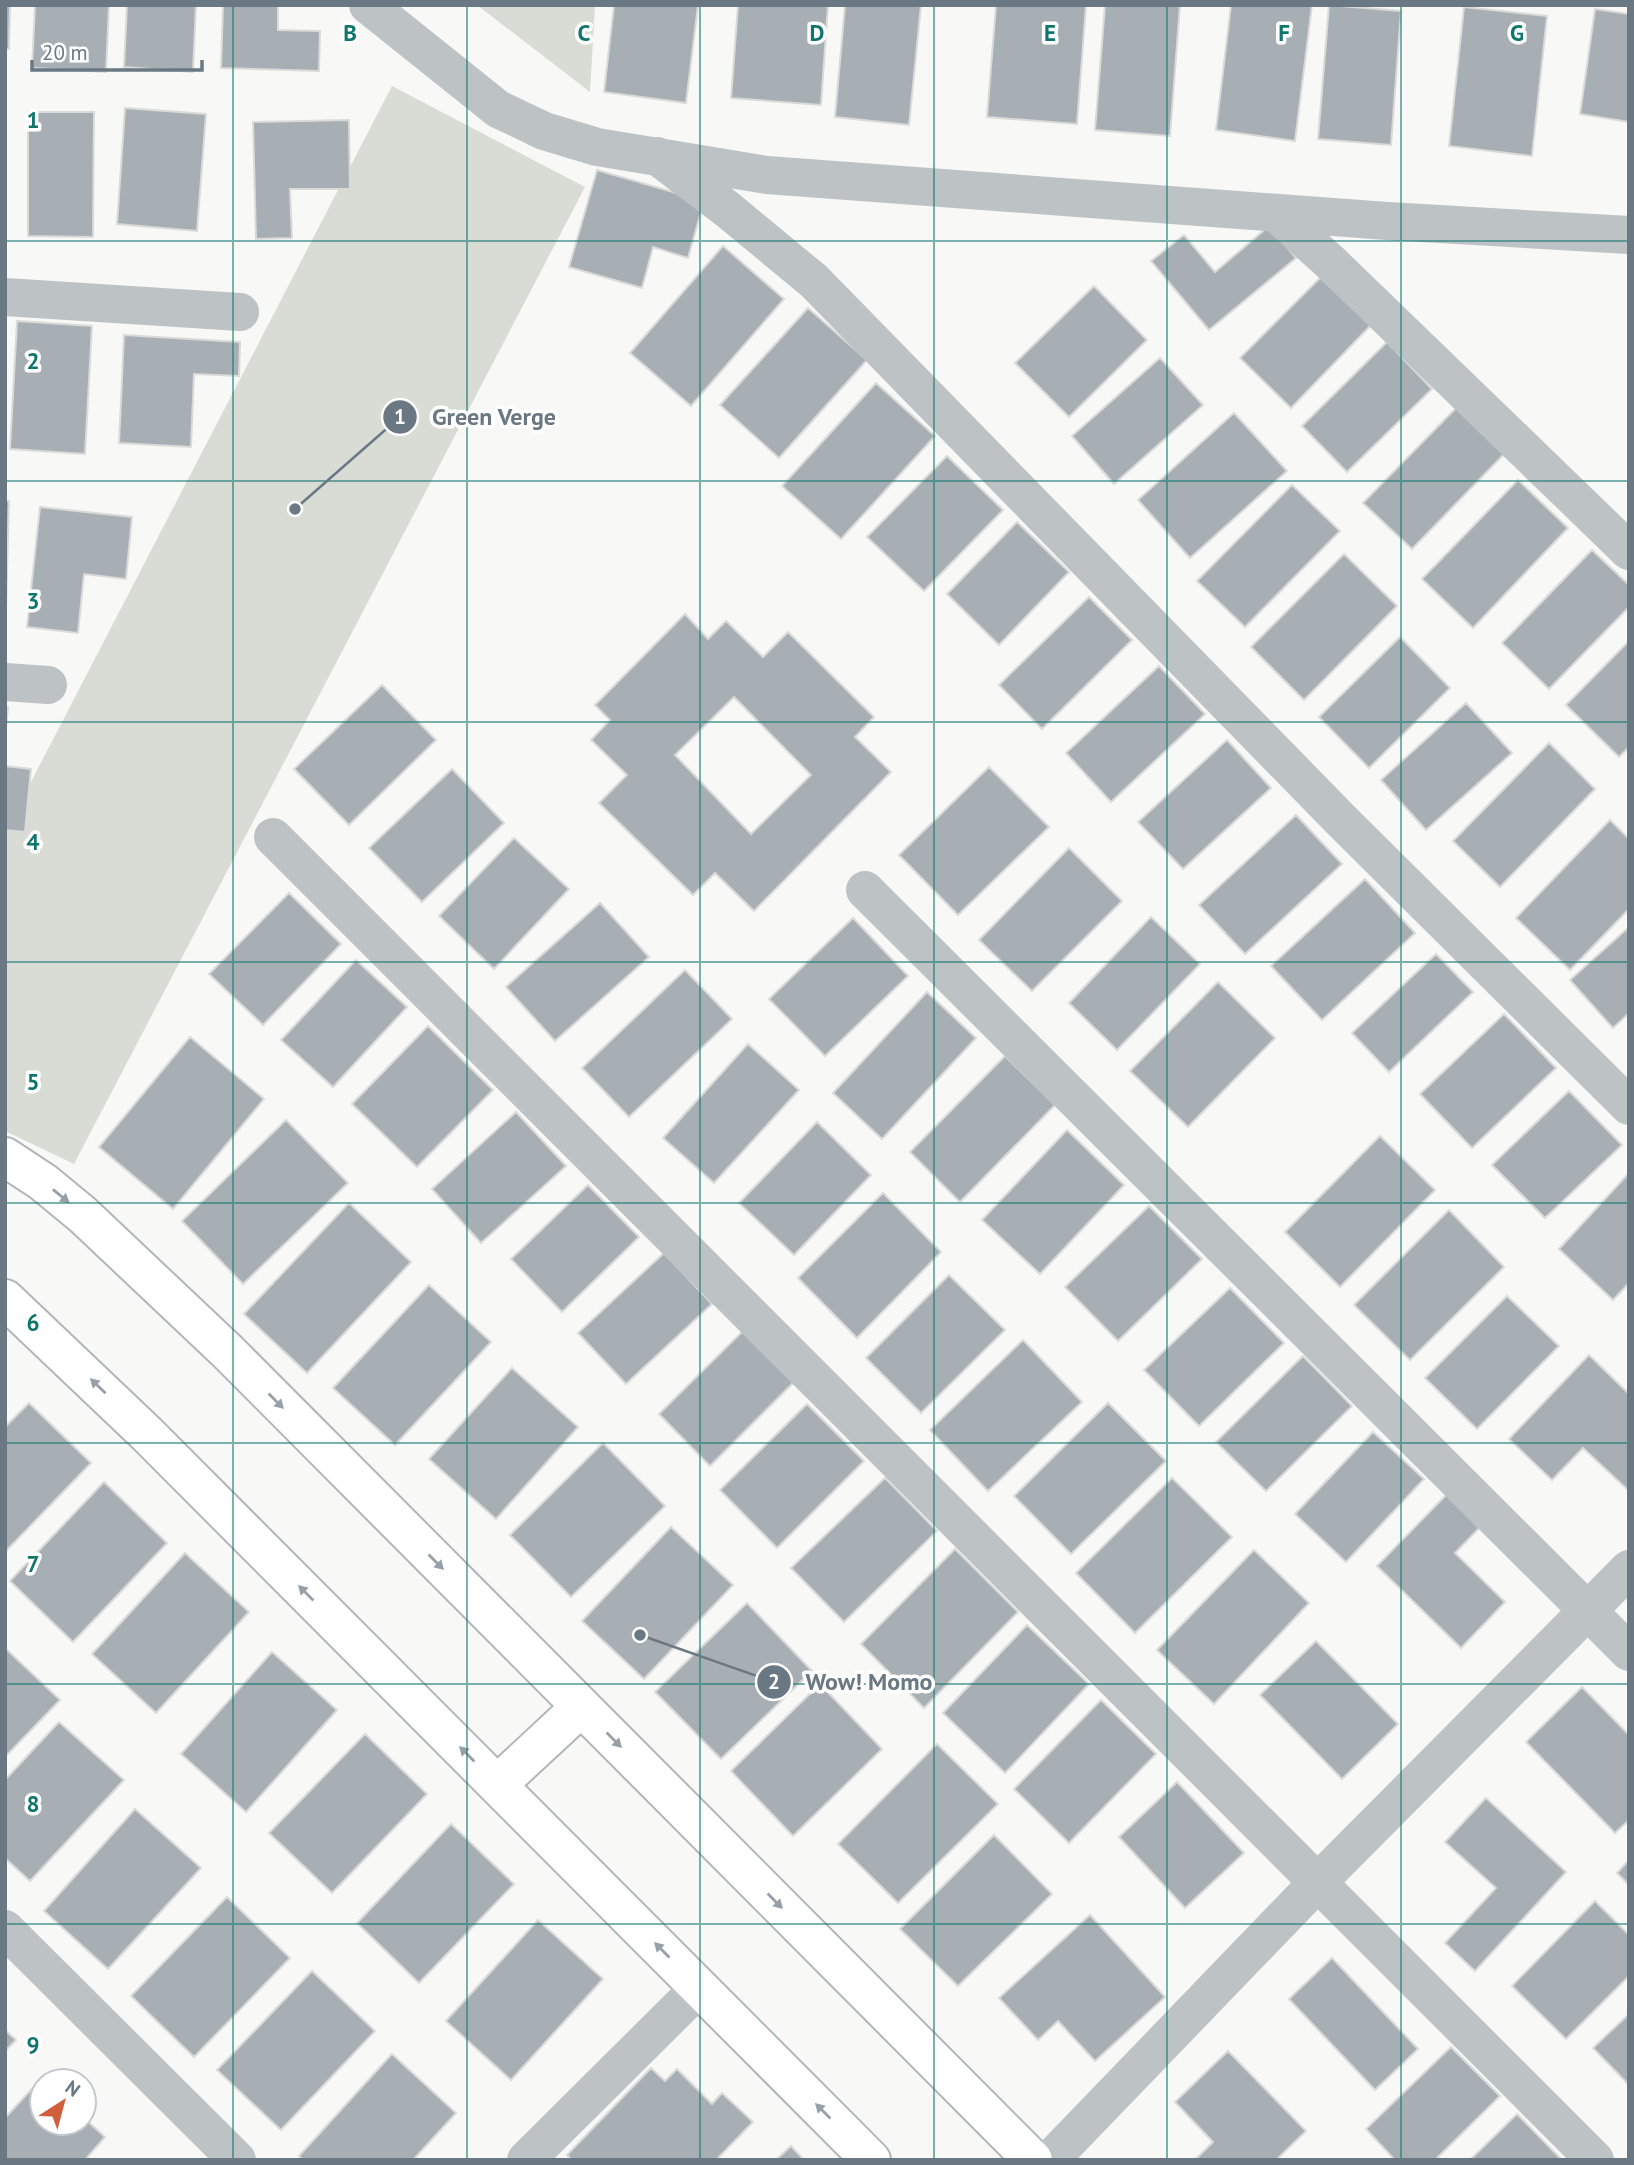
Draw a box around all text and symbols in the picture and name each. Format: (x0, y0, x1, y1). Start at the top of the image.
text: B (343, 18, 357, 47)
text: C (578, 18, 591, 47)
text: D (810, 18, 824, 47)
text: E (1044, 18, 1056, 47)
text: F (1278, 18, 1290, 47)
text: G (1510, 18, 1524, 47)
scale bar (32, 28, 201, 72)
text: 20 m (42, 39, 88, 66)
text: 1 (26, 105, 40, 134)
text: 2 (26, 346, 40, 375)
callout: Green Verge (383, 394, 571, 439)
text: Green Verge (432, 401, 556, 432)
text: 1 (394, 403, 406, 430)
text: 3 (26, 586, 40, 615)
text: 4 (26, 827, 40, 856)
text: 5 (26, 1067, 40, 1096)
one-way arrow (51, 1189, 69, 1204)
text: 6 (26, 1308, 40, 1337)
one-way arrow (90, 1378, 107, 1394)
one-way arrow (267, 1392, 284, 1408)
text: 7 (26, 1549, 40, 1578)
one-way arrow (428, 1553, 444, 1570)
one-way arrow (298, 1585, 315, 1602)
callout: Wow! Momo (757, 1659, 947, 1704)
text: Wow! Momo (806, 1666, 933, 1697)
text: 2 (768, 1668, 780, 1695)
one-way arrow (606, 1732, 623, 1749)
one-way arrow (459, 1747, 476, 1763)
text: 8 (26, 1789, 40, 1818)
one-way arrow (766, 1893, 783, 1909)
one-way arrow (654, 1943, 671, 1959)
text: 9 (26, 2030, 40, 2059)
north arrow (28, 2067, 98, 2137)
text: N (61, 2075, 85, 2102)
one-way arrow (814, 2103, 831, 2120)

